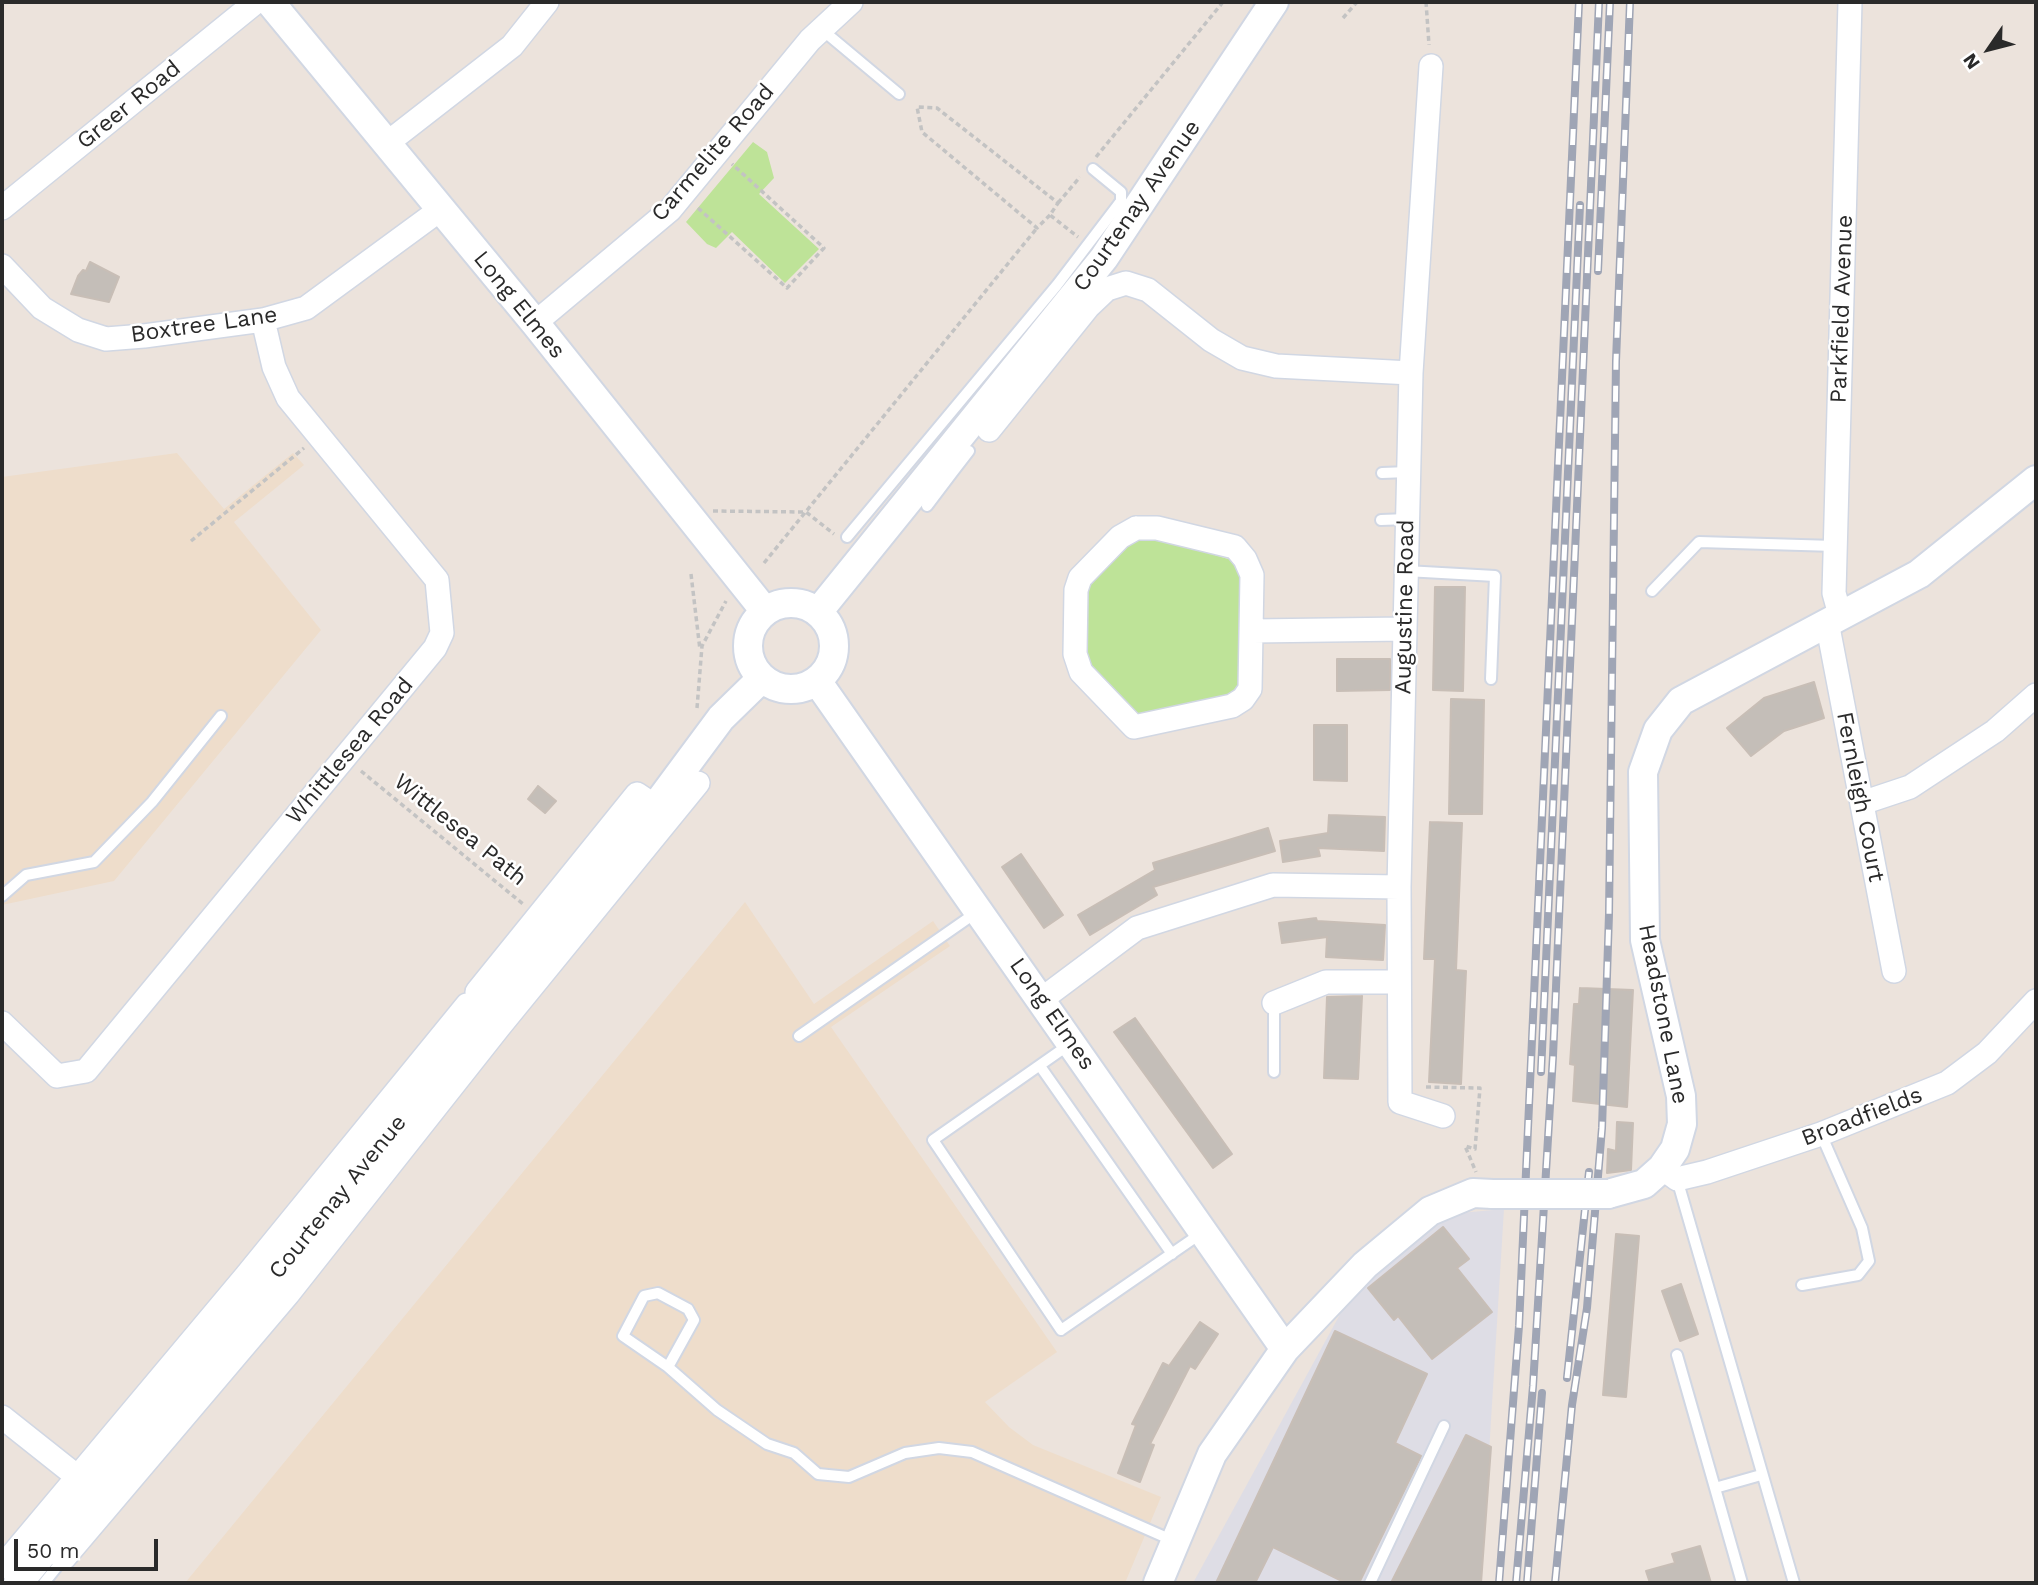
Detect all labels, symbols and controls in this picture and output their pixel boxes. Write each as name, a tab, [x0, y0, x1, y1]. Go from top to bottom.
north arrow	[1954, 14, 2024, 84]
text: N	[1958, 49, 1985, 74]
street label: Greer Road	[72, 55, 186, 155]
street label: Carmelite Road	[646, 79, 780, 227]
street label: Courtenay Avenue	[1067, 115, 1207, 297]
street label: Parkfield Avenue	[1825, 214, 1859, 404]
street label: Long Elmes	[467, 246, 571, 364]
street label: Boxtree Lane	[129, 301, 279, 349]
street label: Augustine Road	[1390, 519, 1420, 695]
street label: Whittlesea Road	[281, 672, 419, 830]
street label: Fernleigh Court	[1830, 710, 1890, 884]
street label: Wittlesea Path	[388, 768, 532, 892]
street label: Headstone Lane	[1632, 922, 1694, 1106]
street label: Long Elmes	[1003, 953, 1101, 1075]
street label: Broadfields	[1798, 1081, 1926, 1153]
street label: Courtenay Avenue	[263, 1109, 413, 1285]
scale bar	[18, 1526, 161, 1570]
text: 50 m	[27, 1538, 79, 1563]

